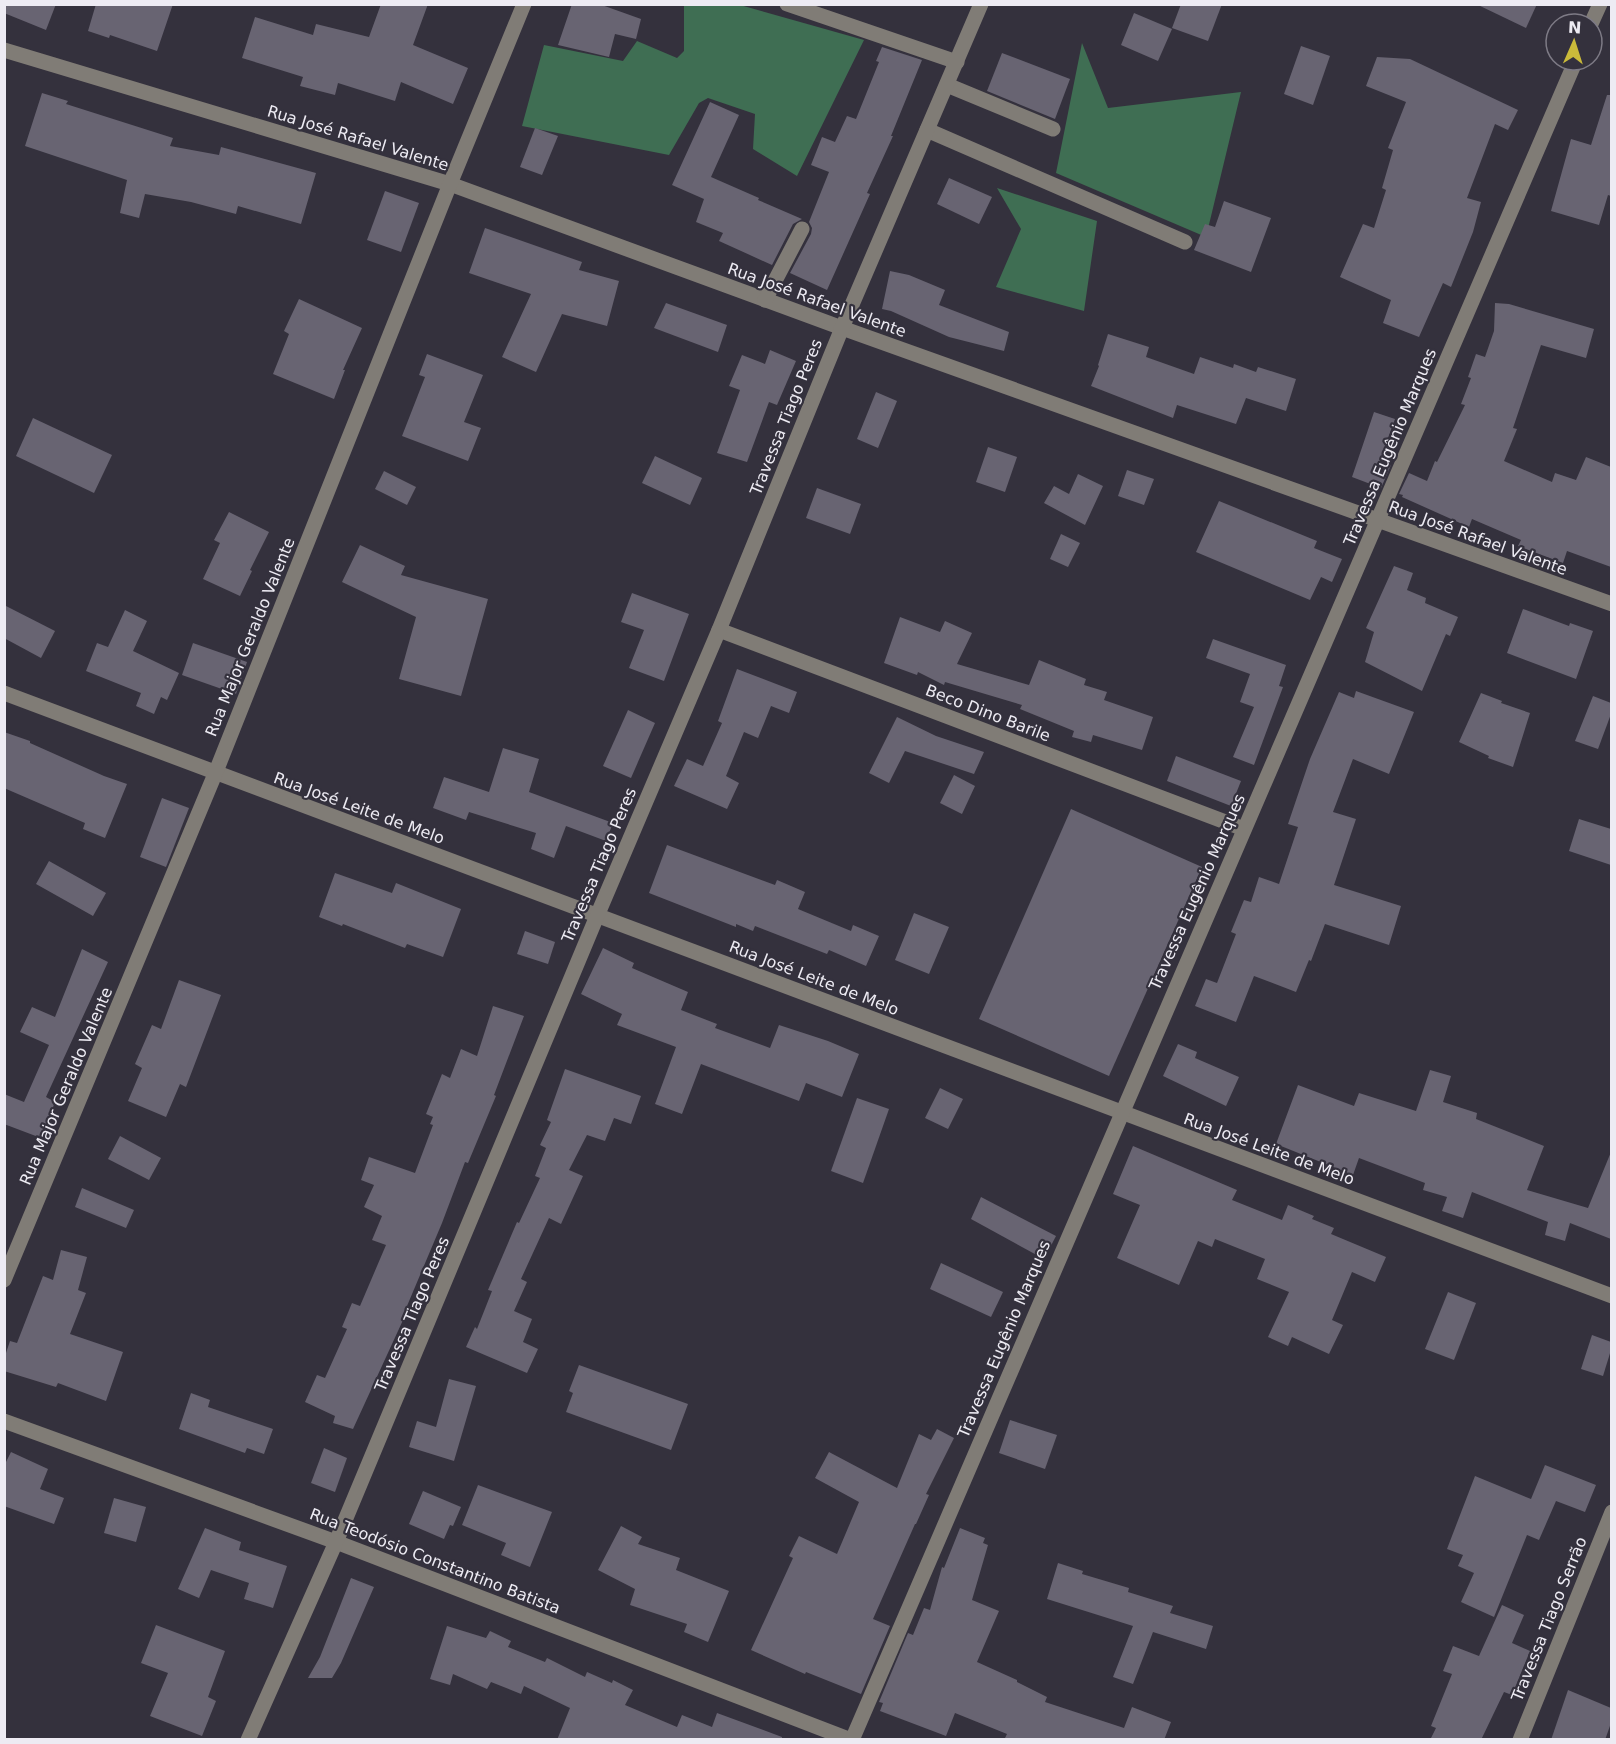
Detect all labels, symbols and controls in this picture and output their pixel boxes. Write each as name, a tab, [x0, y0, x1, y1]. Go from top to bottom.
north arrow	[1544, 12, 1604, 72]
text: N	[1568, 18, 1582, 37]
street label: Rua José Rafael Valente	[265, 101, 451, 175]
street label: Rua José Rafael Valente	[725, 259, 909, 341]
street label: Travessa Tiago Peres	[746, 336, 826, 499]
street label: Travessa Eugênio Marques	[1339, 345, 1440, 550]
street label: Rua José Rafael Valente	[1386, 497, 1570, 579]
street label: Rua Major Geraldo Valente	[201, 535, 299, 739]
street label: Beco Dino Barile	[923, 680, 1053, 746]
street label: Rua José Leite de Melo	[271, 768, 447, 848]
street label: Travessa Tiago Peres	[557, 785, 640, 946]
street label: Travessa Eugênio Marques	[1145, 791, 1249, 994]
street label: Rua José Leite de Melo	[726, 937, 902, 1019]
street label: Rua Major Geraldo Valente	[16, 984, 116, 1188]
street label: Rua José Leite de Melo	[1181, 1109, 1357, 1189]
street label: Travessa Tiago Peres	[370, 1234, 453, 1395]
street label: Travessa Eugênio Marques	[953, 1237, 1054, 1442]
street label: Rua Teodósio Constantino Batista	[307, 1504, 563, 1618]
street label: Travessa Tiago Serrão	[1507, 1534, 1591, 1705]

